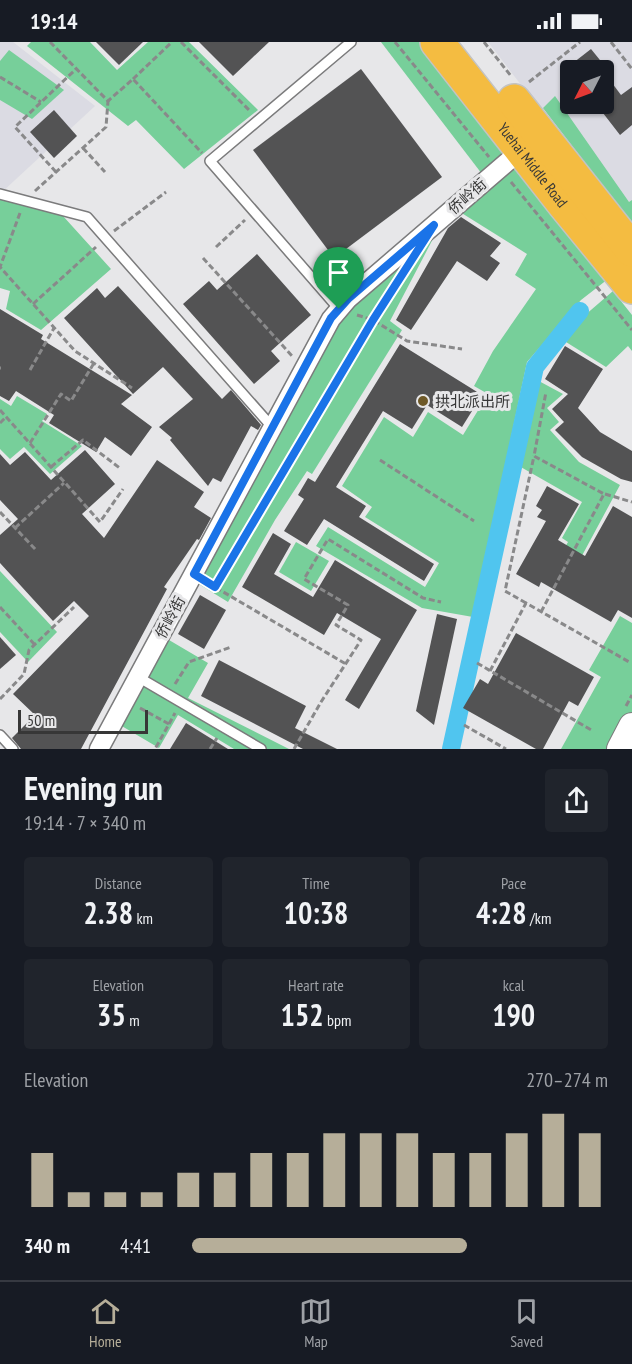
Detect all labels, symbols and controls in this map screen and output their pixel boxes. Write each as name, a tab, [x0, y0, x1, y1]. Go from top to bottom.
text: 19:14	[30, 7, 78, 35]
north arrow	[560, 60, 614, 114]
map controls	[560, 60, 614, 114]
street label: Yuehai Middle Road	[494, 119, 572, 211]
street label: 侨岭街	[444, 174, 490, 218]
pin	[313, 247, 364, 309]
icon: arrive	[322, 256, 355, 289]
place label: 拱北派出所	[435, 392, 510, 411]
marker: 拱北派出所	[416, 394, 430, 408]
street label: 侨岭街	[151, 593, 189, 641]
scale bar	[18, 707, 148, 734]
text: 50 m	[27, 710, 55, 730]
text: Evening run	[24, 766, 163, 809]
button: share	[545, 769, 608, 832]
text: 19:14 · 7 × 340 m	[24, 810, 146, 836]
text: Distance	[95, 873, 142, 893]
text: Time	[302, 873, 330, 893]
text: Pace	[501, 873, 526, 893]
text: 2.38	[84, 893, 133, 932]
text: 10:38	[284, 893, 348, 932]
text: 4:28	[476, 893, 527, 932]
text: km	[133, 908, 153, 928]
text: /km	[527, 908, 551, 928]
text: Elevation	[93, 975, 144, 995]
text: Heart rate	[288, 975, 344, 995]
text: kcal	[503, 975, 525, 995]
text: 35	[97, 995, 126, 1034]
text: 152	[281, 995, 324, 1034]
text: 190	[492, 995, 535, 1034]
text: m	[126, 1010, 140, 1030]
text: bpm	[324, 1010, 351, 1030]
text: Elevation	[24, 1067, 88, 1093]
text: 270–274 m	[526, 1067, 608, 1093]
text: 340 m	[24, 1233, 70, 1259]
text: 4:41	[120, 1233, 151, 1259]
tab: Home	[89, 1295, 122, 1351]
tab: Map	[299, 1295, 332, 1351]
tab: Saved	[510, 1295, 543, 1351]

